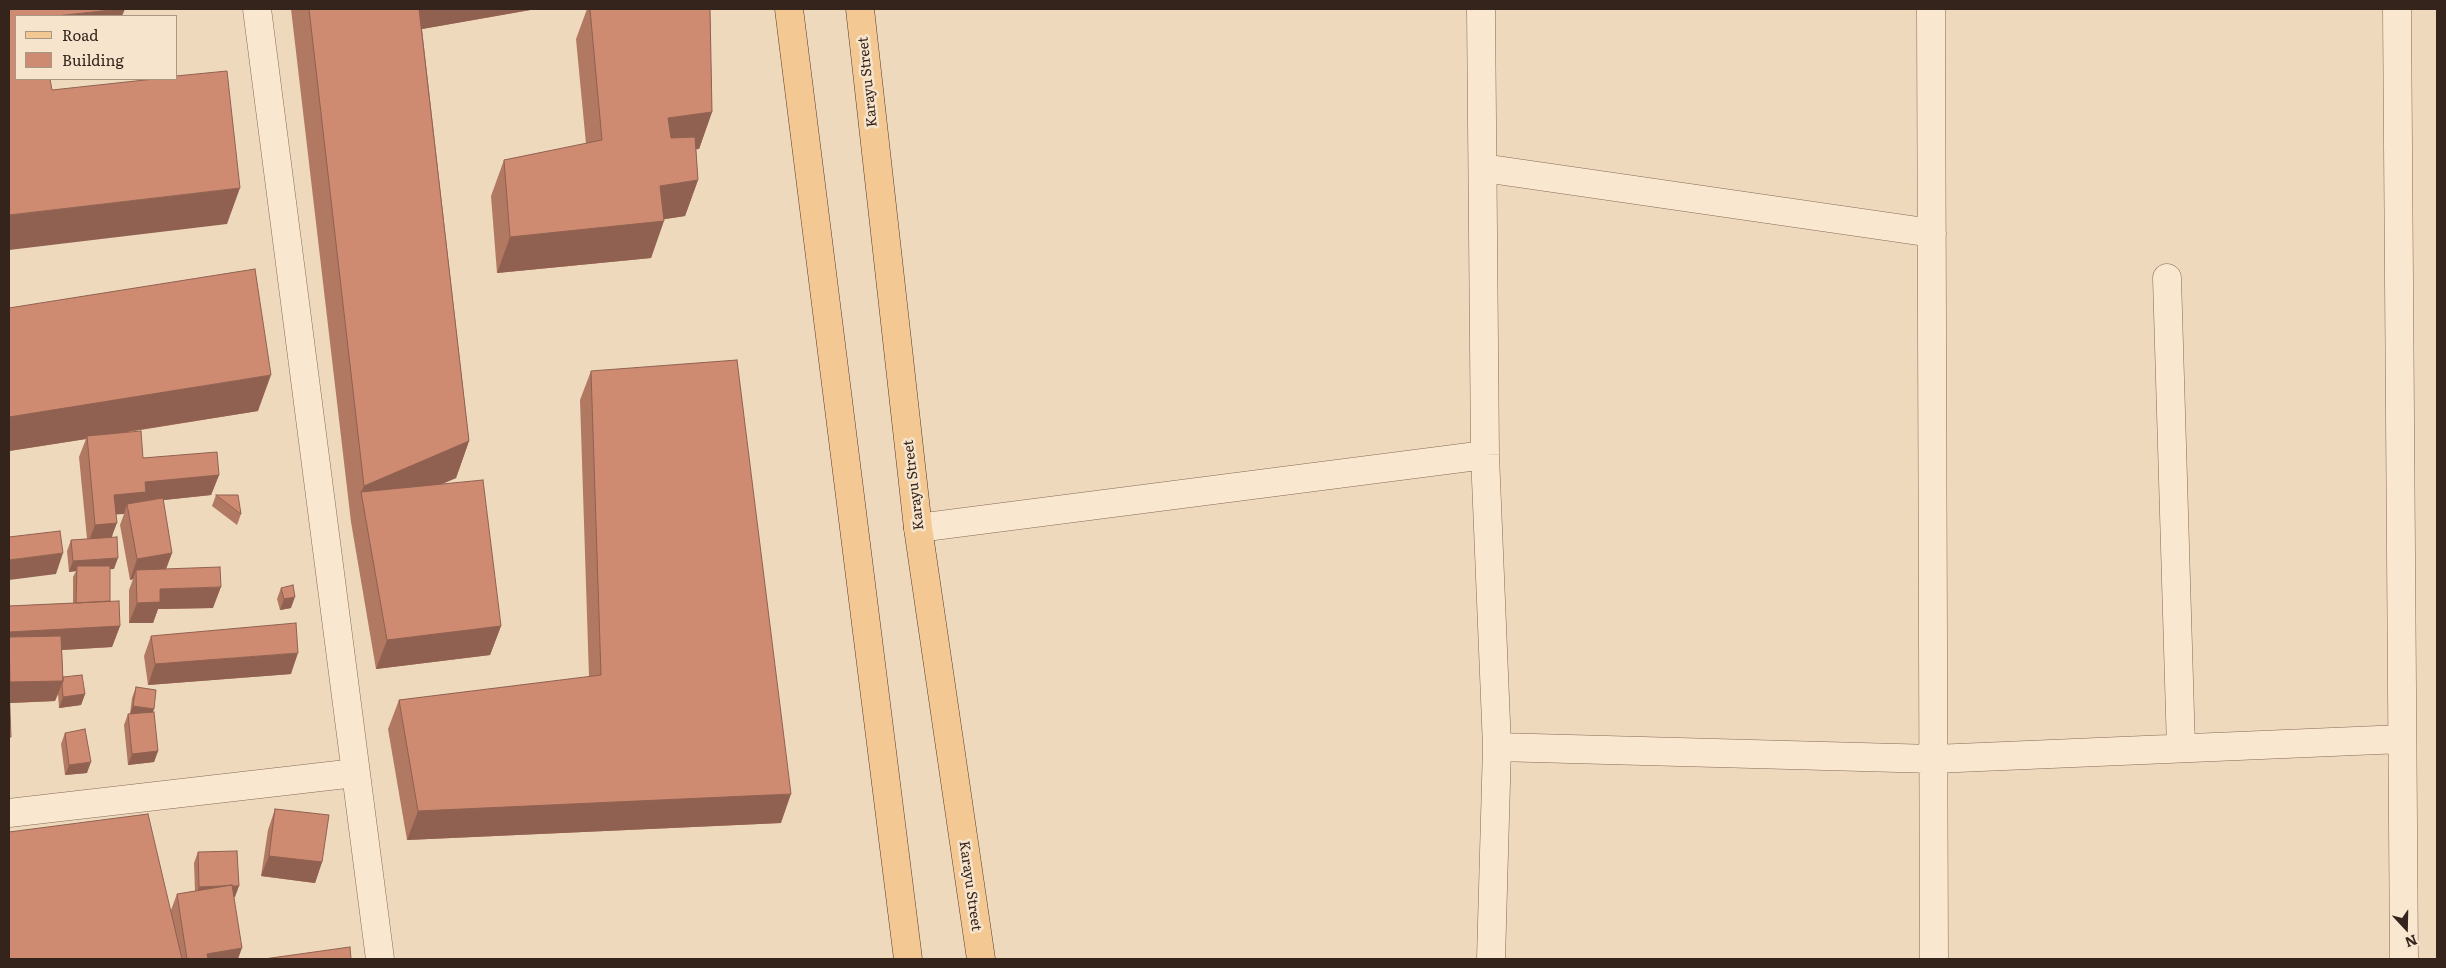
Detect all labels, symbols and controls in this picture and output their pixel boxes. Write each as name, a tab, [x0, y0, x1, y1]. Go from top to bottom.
legend	[15, 15, 178, 80]
text: Road	[62, 23, 98, 46]
street label: Karayu Street	[855, 36, 881, 128]
text: Building	[62, 48, 124, 71]
street label: Karayu Street	[900, 439, 928, 531]
street label: Karayu Street	[955, 840, 985, 932]
north arrow	[2381, 903, 2431, 953]
text: N	[2402, 931, 2420, 953]

